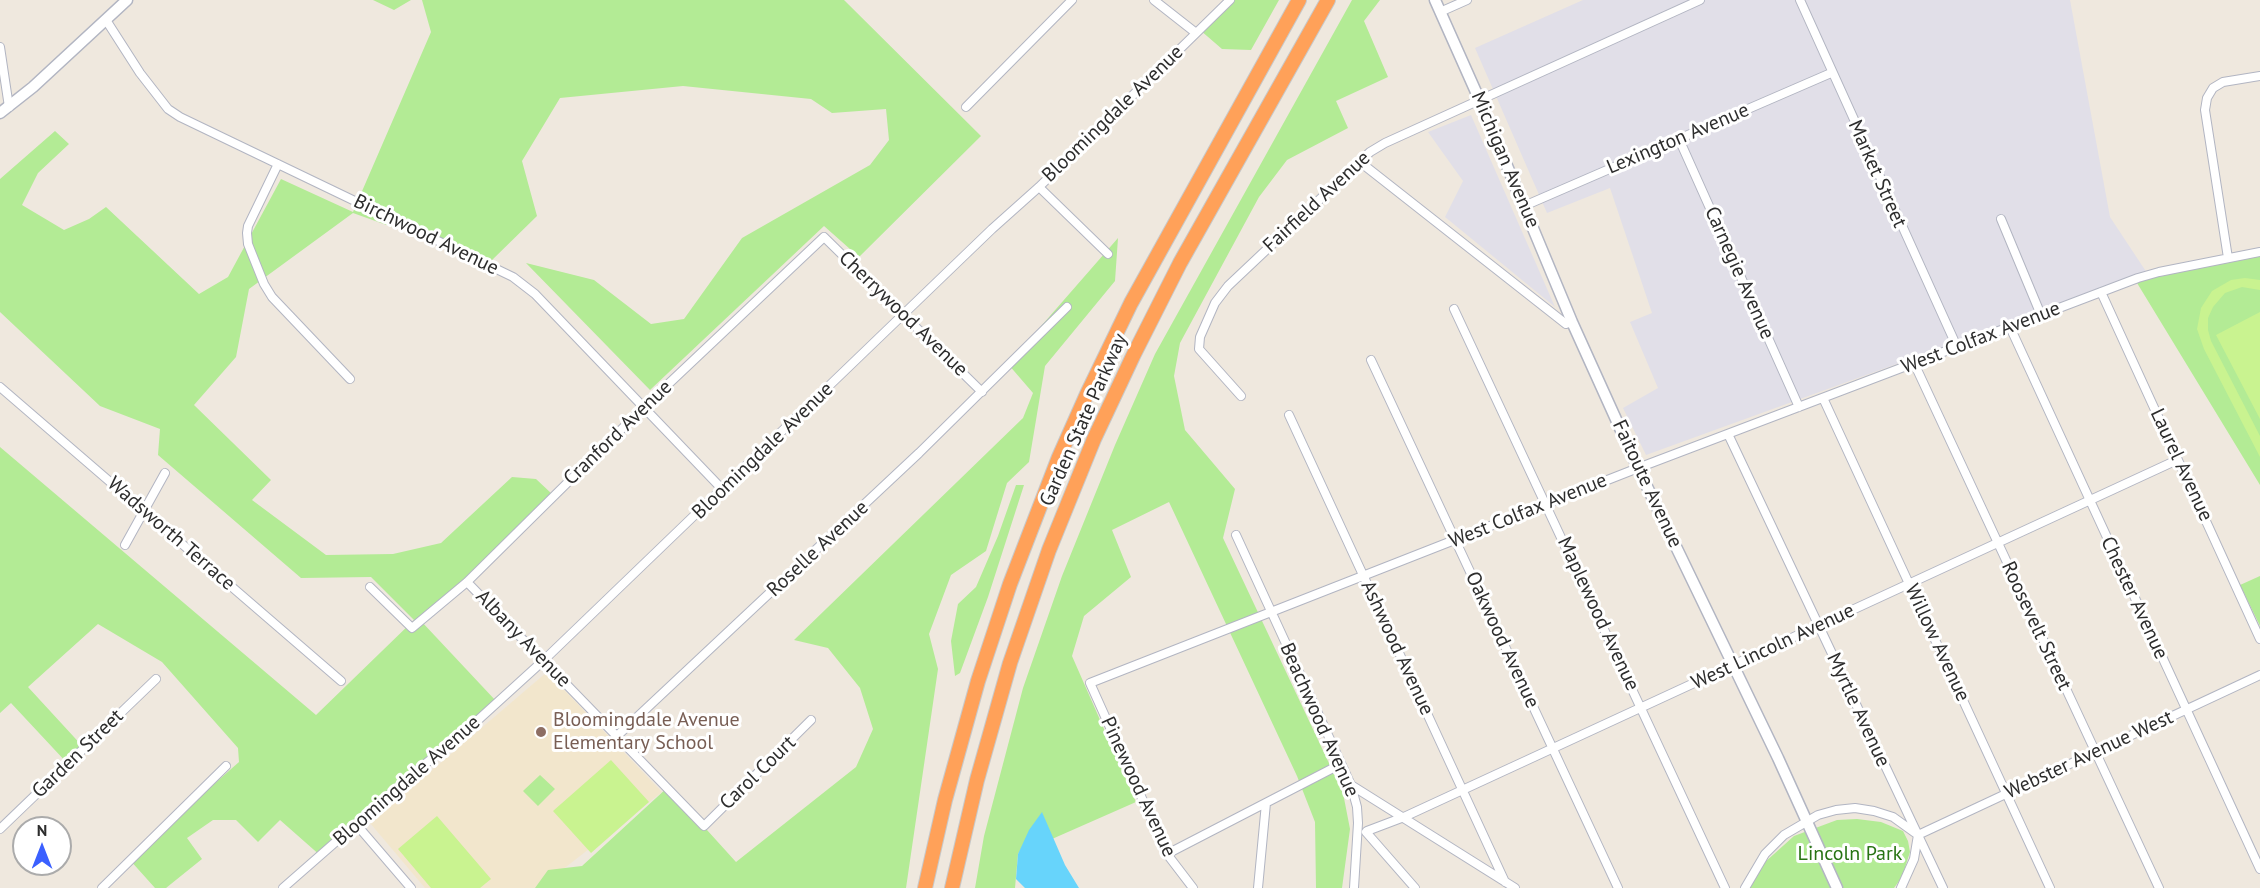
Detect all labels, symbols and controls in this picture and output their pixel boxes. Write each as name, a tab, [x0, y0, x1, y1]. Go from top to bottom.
street label: Bloomingdale Avenue	[1038, 41, 1188, 187]
street label: Michigan Avenue	[1465, 88, 1545, 232]
street label: Lexington Avenue	[1603, 98, 1753, 180]
street label: Market Street	[1843, 116, 1911, 232]
street label: Fairfield Avenue	[1258, 146, 1376, 258]
street label: Birchwood Avenue	[350, 190, 502, 280]
street label: Carnegie Avenue	[1699, 203, 1779, 343]
street label: Cherrywood Avenue	[834, 246, 972, 382]
street label: West Colfax Avenue	[1898, 297, 2064, 379]
street label: Garden State Parkway	[1035, 330, 1133, 510]
street label: Cranford Avenue	[559, 375, 677, 491]
street label: Bloomingdale Avenue	[688, 378, 838, 524]
street label: Laurel Avenue	[2145, 405, 2217, 525]
street label: Faitoute Avenue	[1607, 416, 1687, 552]
street label: West Colfax Avenue	[1446, 468, 1610, 554]
street label: Wadsworth Terrace	[102, 472, 240, 596]
street label: Roselle Avenue	[762, 496, 874, 602]
street label: Maplewood Avenue	[1552, 533, 1644, 695]
street label: Chester Avenue	[2095, 533, 2173, 663]
street label: Roosevelt Street	[1996, 558, 2076, 694]
street label: Oakwood Avenue	[1460, 568, 1544, 712]
street label: Ashwood Avenue	[1355, 577, 1439, 719]
street label: Willow Avenue	[1899, 581, 1975, 705]
street label: Albany Avenue	[470, 585, 576, 693]
street label: West Lincoln Avenue	[1688, 599, 1858, 695]
street label: Beachwood Avenue	[1274, 639, 1364, 801]
street label: Myrtle Avenue	[1821, 649, 1895, 771]
street label: Garden Street	[27, 705, 129, 803]
street label: Webster Avenue West	[2001, 705, 2177, 805]
place label: Bloomingdale Avenue Elementary School	[553, 708, 740, 755]
street label: Bloomingdale Avenue	[329, 711, 485, 851]
street label: Pinewood Avenue	[1095, 713, 1181, 861]
marker: Bloomingdale Avenue Elementary School	[534, 725, 548, 739]
street label: Carol Court	[715, 731, 801, 815]
north arrow	[12, 816, 72, 876]
text: N	[37, 820, 47, 840]
park label: Lincoln Park	[1798, 842, 1902, 866]

